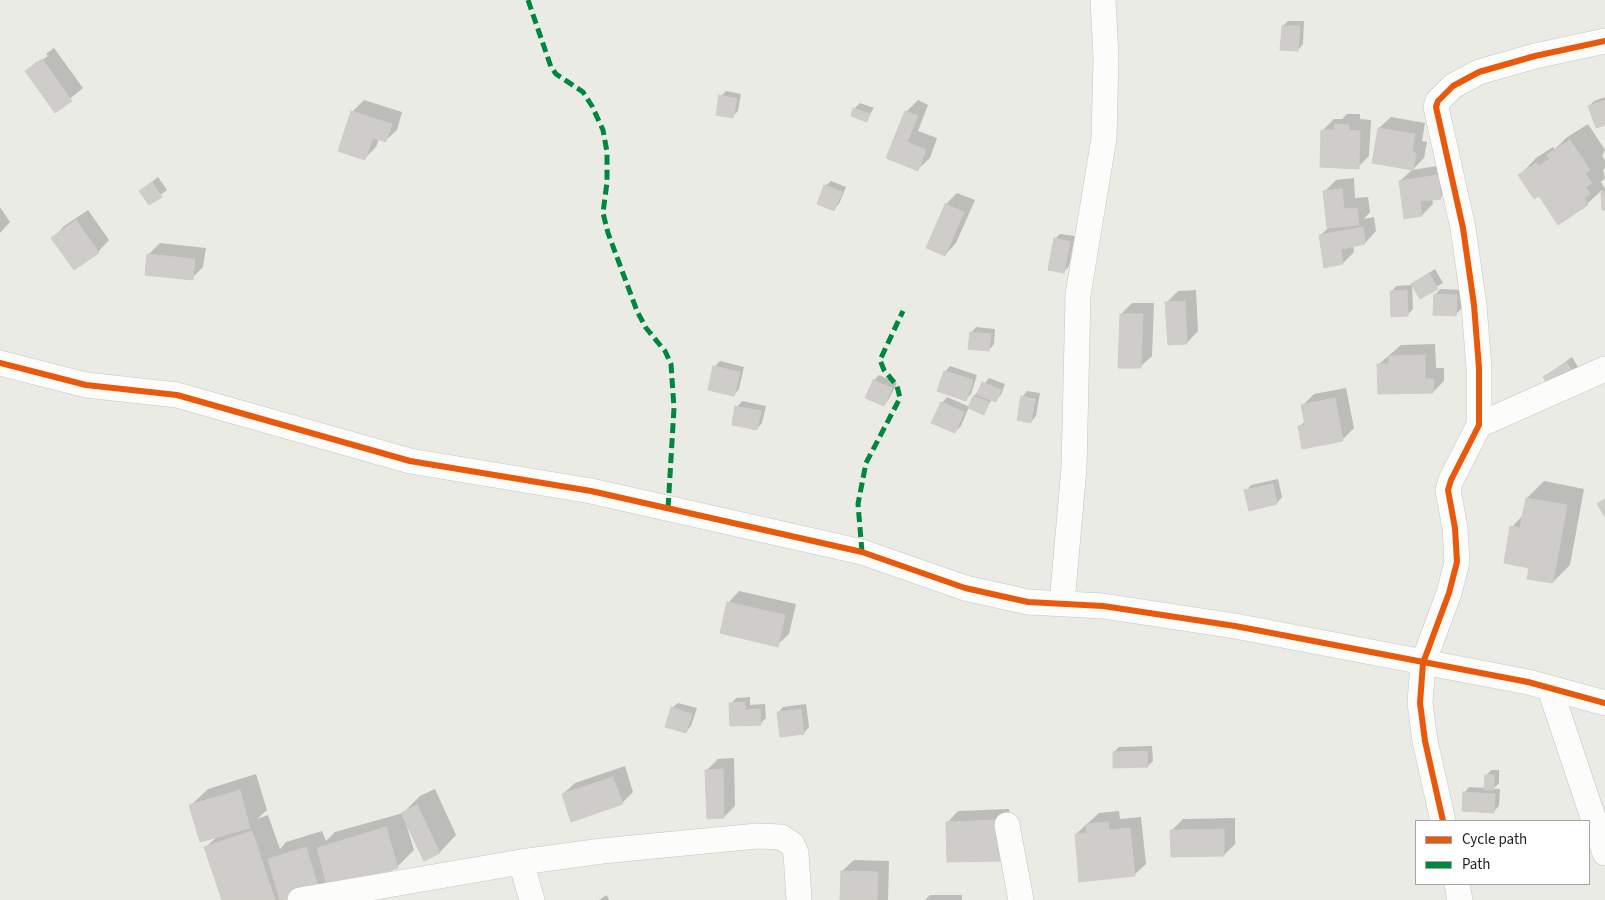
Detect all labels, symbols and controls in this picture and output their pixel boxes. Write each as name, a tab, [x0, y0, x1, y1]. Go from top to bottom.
legend	[1415, 820, 1590, 885]
text: Cycle path	[1462, 829, 1527, 850]
text: Path	[1462, 854, 1490, 875]

